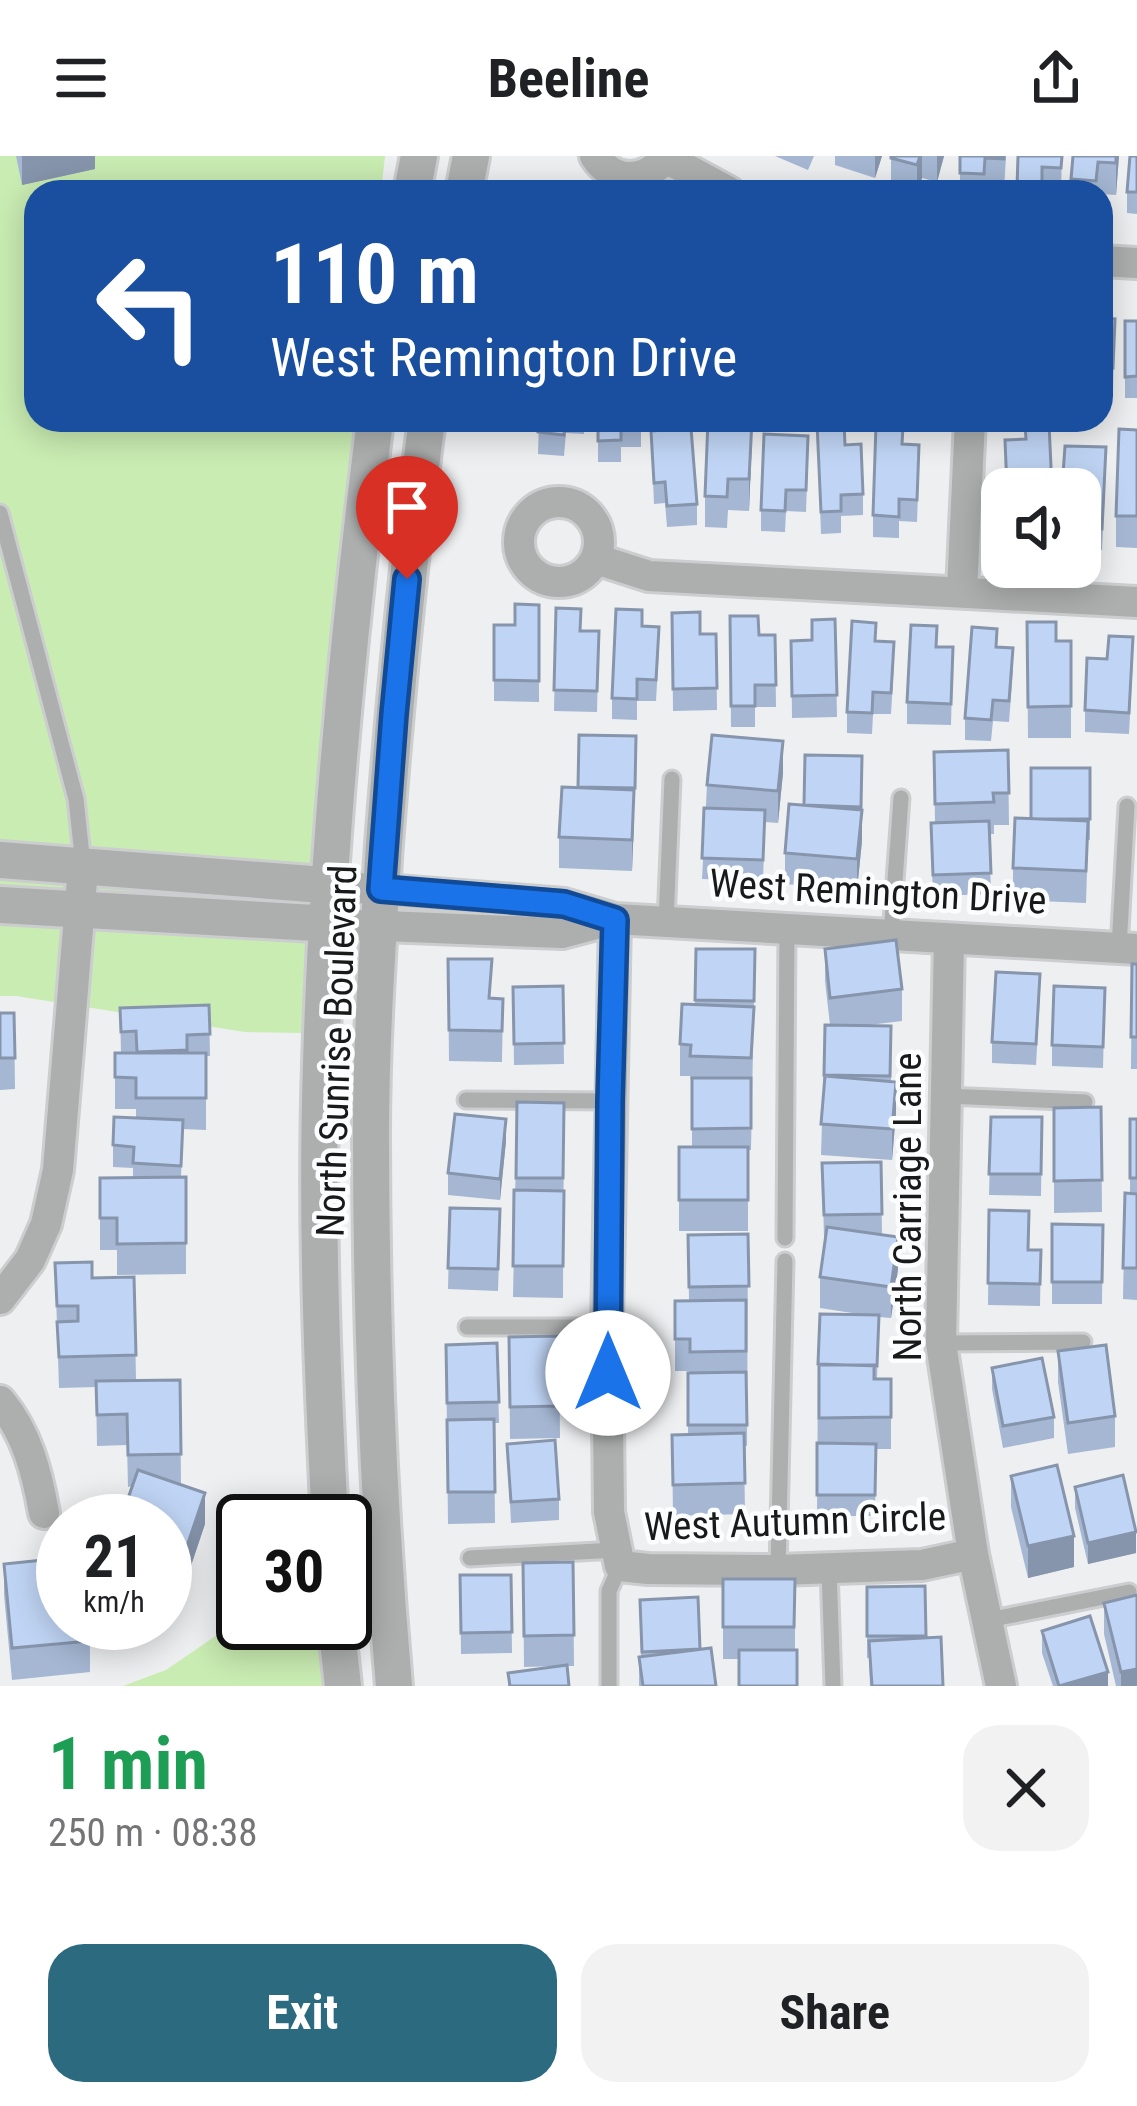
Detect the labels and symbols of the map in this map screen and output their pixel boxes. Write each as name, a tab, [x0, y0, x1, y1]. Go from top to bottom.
pin	[356, 456, 458, 579]
street label: West Remington Drive	[708, 860, 1048, 924]
street label: North Sunrise Boulevard	[308, 864, 366, 1238]
street label: North Carriage Lane	[885, 1053, 931, 1361]
position arrow	[545, 1310, 671, 1436]
speed limit sign: 30	[216, 1494, 372, 1650]
street label: West Autumn Circle	[643, 1494, 947, 1550]

